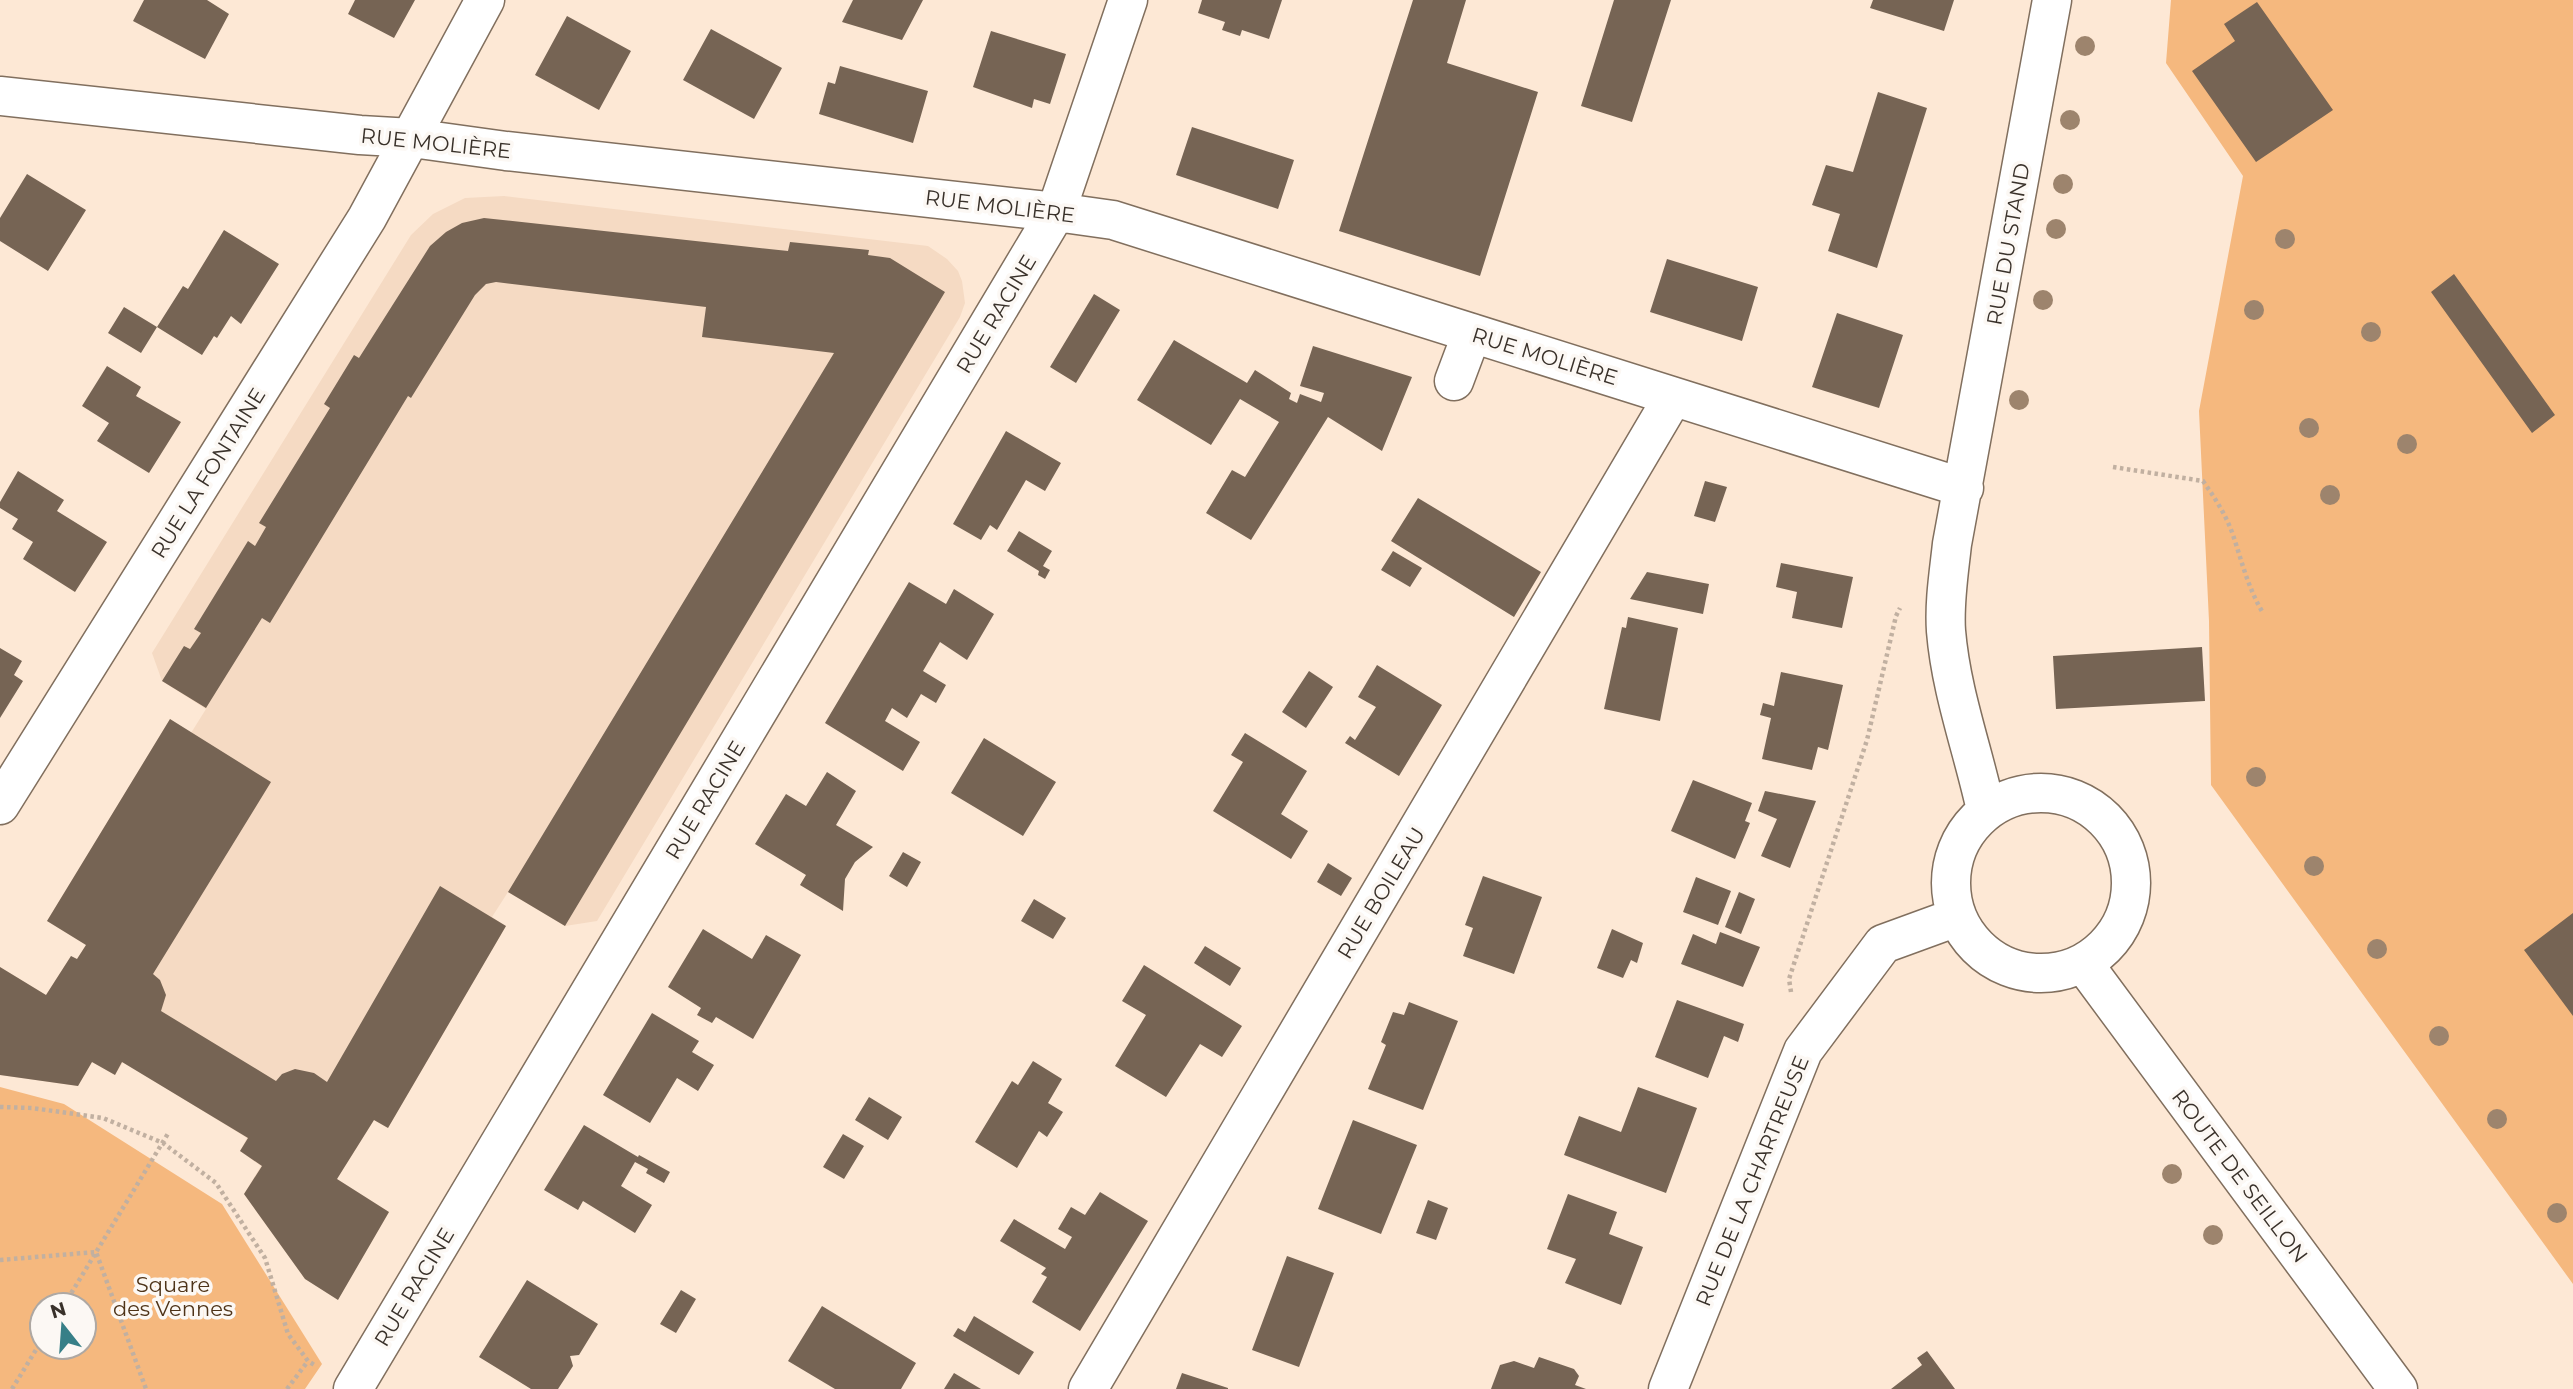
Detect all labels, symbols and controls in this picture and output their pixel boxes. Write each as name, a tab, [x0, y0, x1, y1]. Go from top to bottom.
street label: RUE MOLIÈRE	[360, 123, 512, 163]
street label: RUE DU STAND	[1981, 161, 2035, 327]
street label: RUE MOLIÈRE	[924, 184, 1076, 228]
street label: RUE RACINE	[951, 250, 1041, 378]
street label: RUE MOLIÈRE	[1469, 322, 1621, 390]
street label: RUE LA FONTAINE	[145, 383, 271, 563]
street label: RUE RACINE	[660, 736, 750, 864]
street label: RUE BOILEAU	[1332, 823, 1430, 963]
street label: RUE DE LA CHARTREUSE	[1690, 1052, 1814, 1310]
street label: ROUTE DE SEILLON	[2167, 1085, 2313, 1267]
street label: RUE RACINE	[369, 1223, 459, 1351]
park label: Square des Vennes	[113, 1272, 233, 1321]
north arrow	[28, 1291, 98, 1361]
text: N	[47, 1297, 69, 1323]

